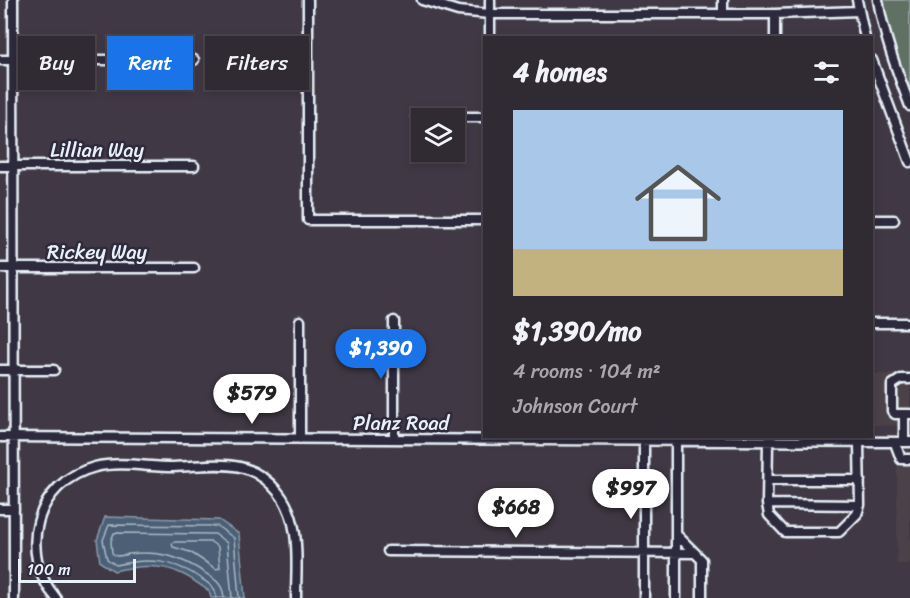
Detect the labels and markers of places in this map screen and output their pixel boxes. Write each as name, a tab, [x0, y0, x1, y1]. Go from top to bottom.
pin: $1,390	[332, 329, 430, 380]
pin: $579	[216, 374, 288, 425]
pin: $997	[595, 469, 667, 520]
pin: $668	[480, 488, 552, 539]

